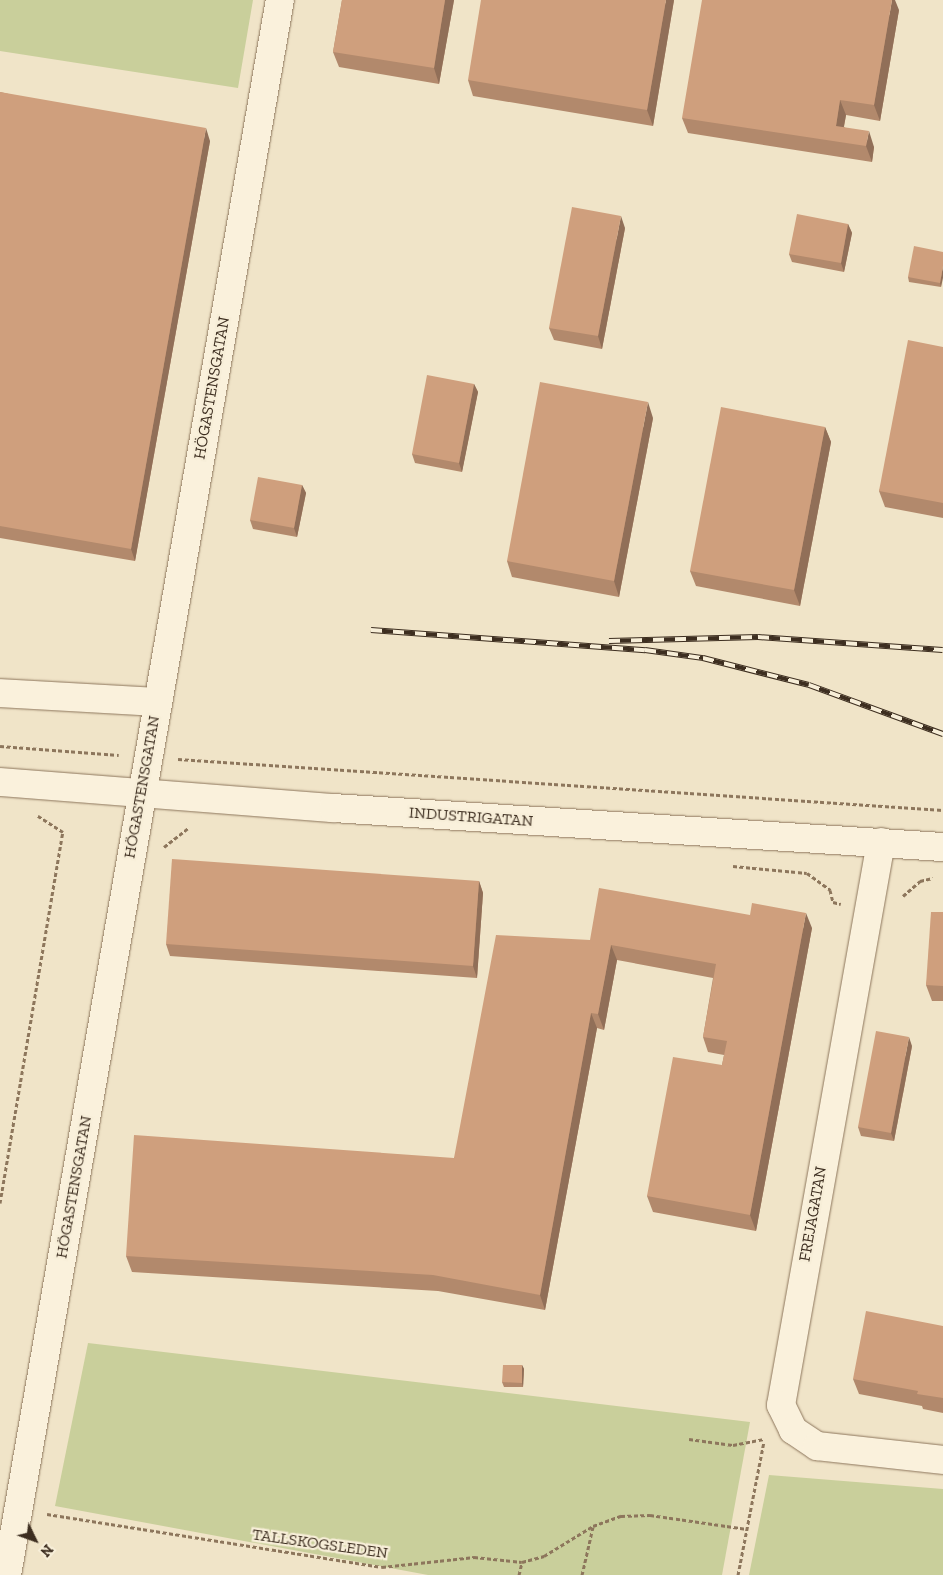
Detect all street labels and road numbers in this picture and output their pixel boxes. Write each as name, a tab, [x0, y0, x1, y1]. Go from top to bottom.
street label: HÖGASTENSGATAN	[190, 315, 234, 461]
street label: HÖGASTENSGATAN	[120, 714, 164, 860]
street label: INDUSTRIGATAN	[408, 803, 534, 831]
street label: HÖGASTENSGATAN	[52, 1114, 96, 1260]
street label: FREJAGATAN	[795, 1165, 831, 1263]
street label: TALLSKOGSLEDEN	[251, 1525, 389, 1563]

